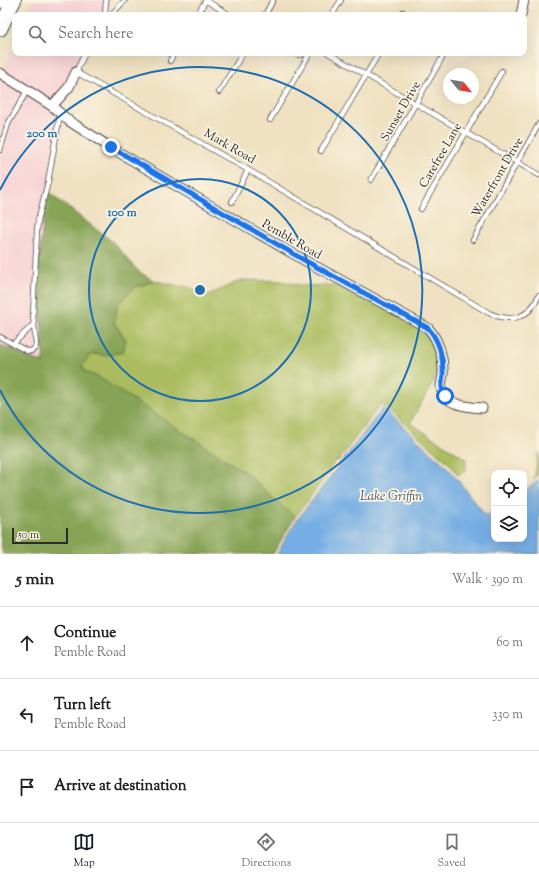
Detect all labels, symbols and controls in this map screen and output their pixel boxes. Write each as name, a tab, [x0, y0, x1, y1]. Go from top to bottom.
search box	[12, 12, 527, 56]
icon: search	[26, 23, 48, 45]
text: Search here	[58, 24, 133, 45]
north arrow	[443, 68, 479, 104]
street label: Sunset Drive	[376, 78, 426, 145]
street label: Carefree Lane	[415, 119, 467, 191]
text: 200 m	[27, 125, 57, 143]
street label: Mark Road	[200, 125, 259, 169]
street label: Waterfront Drive	[468, 134, 528, 221]
route end	[102, 138, 120, 156]
text: 100 m	[106, 204, 137, 222]
street label: Pemble Road	[258, 215, 325, 264]
centre of rings	[193, 283, 207, 297]
route start	[436, 387, 454, 405]
map controls	[491, 470, 527, 542]
button: locate	[491, 470, 527, 506]
water label: Lake Griffin	[360, 488, 422, 506]
button: layers	[491, 506, 527, 542]
scale bar	[12, 526, 68, 545]
text: 50 m	[18, 527, 39, 543]
text: 5 min	[16, 568, 54, 592]
text: Walk · 390 m	[452, 571, 523, 589]
text: Continue	[54, 623, 116, 644]
icon: ahead	[16, 632, 38, 654]
text: 60 m	[496, 634, 523, 652]
text: Pemble Road	[54, 644, 126, 662]
text: Turn left	[54, 695, 111, 716]
icon: left	[16, 704, 38, 726]
text: 330 m	[492, 706, 523, 724]
text: Pemble Road	[54, 716, 126, 734]
icon: arrive	[16, 776, 38, 798]
text: Arrive at destination	[54, 776, 187, 797]
tab: Map	[73, 831, 95, 871]
tab: Directions	[242, 831, 291, 871]
tab: Saved	[438, 831, 466, 871]

